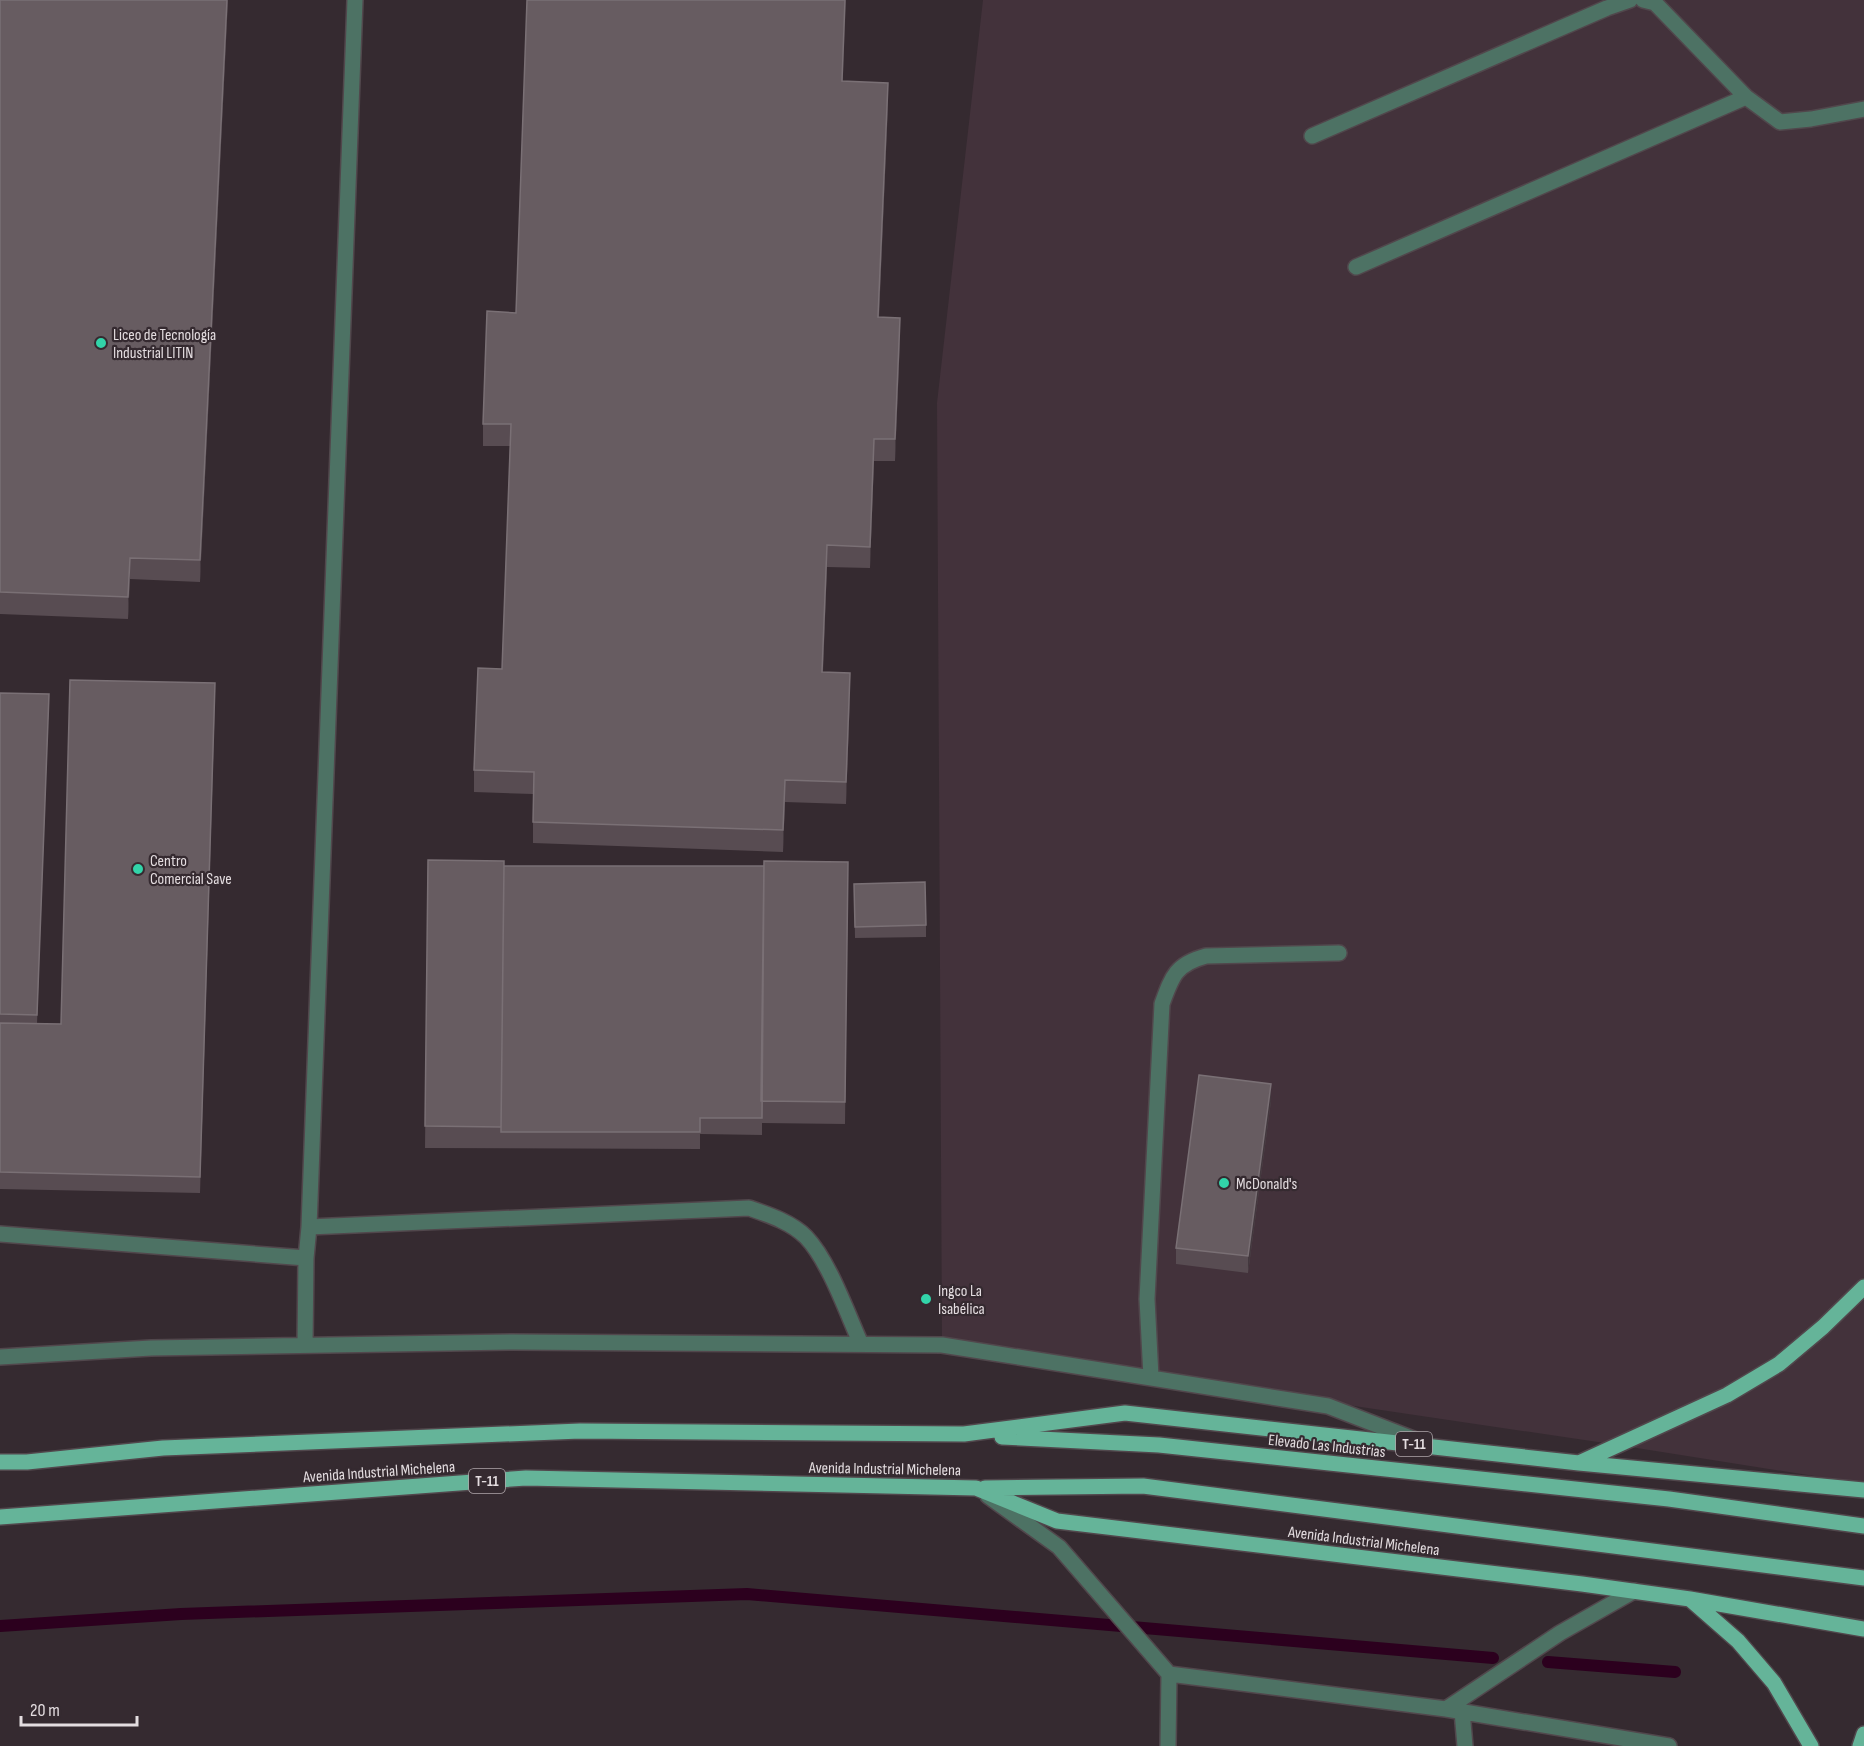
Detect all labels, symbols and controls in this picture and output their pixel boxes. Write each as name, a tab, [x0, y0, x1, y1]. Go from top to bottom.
place label: Liceo de Tecnología Industrial LITIN	[113, 326, 216, 363]
marker: Liceo de Tecnología Industrial LITIN	[94, 336, 108, 350]
place label: Centro Comercial Save	[150, 852, 232, 889]
marker: Centro Comercial Save	[131, 862, 145, 876]
place label: McDonald's	[1236, 1175, 1298, 1194]
marker: McDonald's	[1217, 1176, 1231, 1190]
place label: Ingco La Isabélica	[938, 1282, 985, 1319]
marker: Ingco La Isabélica	[919, 1292, 933, 1306]
street label: Elevado Las Industrias	[1267, 1431, 1387, 1462]
road number: T-11	[1396, 1432, 1432, 1456]
street label: Avenida Industrial Michelena	[302, 1458, 456, 1487]
street label: Avenida Industrial Michelena	[808, 1459, 961, 1480]
road number: T-11	[469, 1469, 505, 1493]
street label: Avenida Industrial Michelena	[1286, 1523, 1441, 1560]
scale bar	[21, 1689, 136, 1727]
text: 20 m	[30, 1700, 60, 1721]

